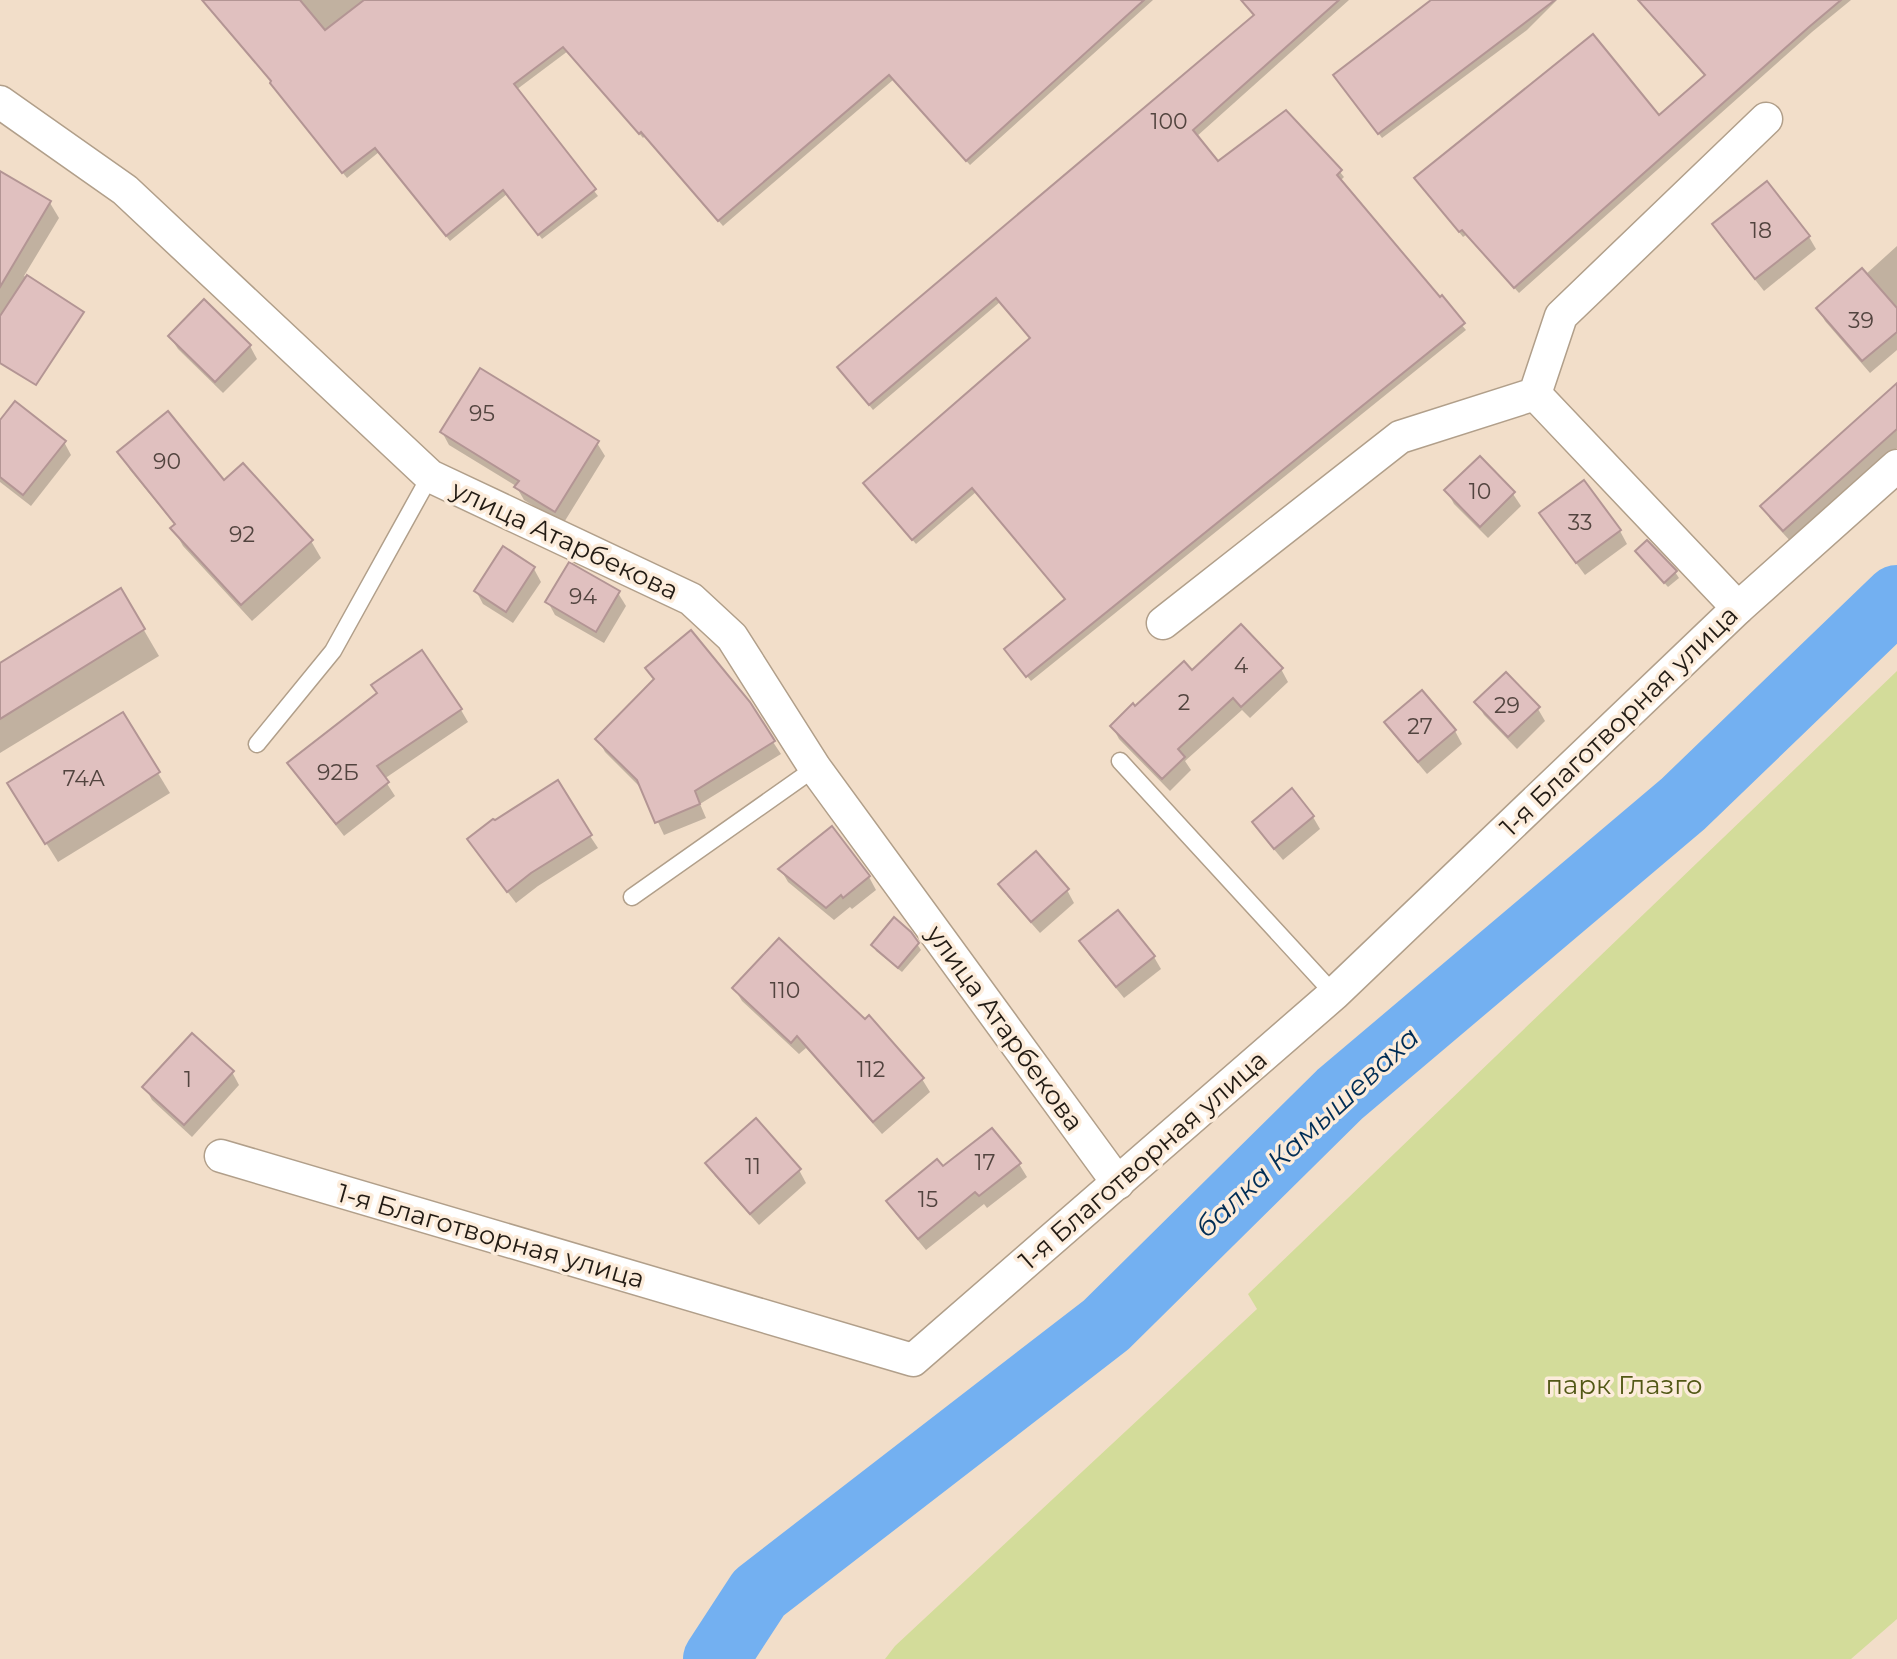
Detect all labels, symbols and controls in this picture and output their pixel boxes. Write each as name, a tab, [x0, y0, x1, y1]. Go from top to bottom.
house number: 100	[1150, 108, 1188, 135]
house number: 18	[1750, 217, 1772, 244]
house number: 39	[1848, 307, 1874, 334]
house number: 95	[469, 400, 495, 427]
house number: 90	[153, 448, 181, 475]
street label: улица Атарбекова	[445, 473, 684, 607]
house number: 10	[1469, 478, 1491, 505]
house number: 33	[1568, 509, 1592, 536]
house number: 92	[229, 521, 255, 548]
house number: 94	[569, 583, 597, 610]
street label: 1-я Благотворная улица	[1493, 599, 1745, 843]
house number: 4	[1234, 652, 1249, 679]
house number: 2	[1178, 689, 1190, 716]
house number: 29	[1494, 692, 1520, 719]
house number: 27	[1407, 713, 1433, 740]
house number: 92Б	[317, 759, 359, 786]
house number: 74А	[63, 765, 106, 792]
street label: улица Атарбекова	[919, 918, 1090, 1137]
house number: 110	[770, 977, 800, 1004]
water label: балка Камышеваха	[1188, 1020, 1426, 1244]
street label: 1-я Благотворная улица	[1012, 1044, 1274, 1276]
house number: 112	[857, 1056, 885, 1083]
house number: 1	[184, 1066, 192, 1093]
house number: 17	[975, 1149, 995, 1176]
house number: 11	[745, 1153, 761, 1180]
street label: 1-я Благотворная улица	[334, 1177, 648, 1295]
house number: 15	[918, 1186, 938, 1213]
park label: парк Глазго	[1546, 1369, 1702, 1401]

